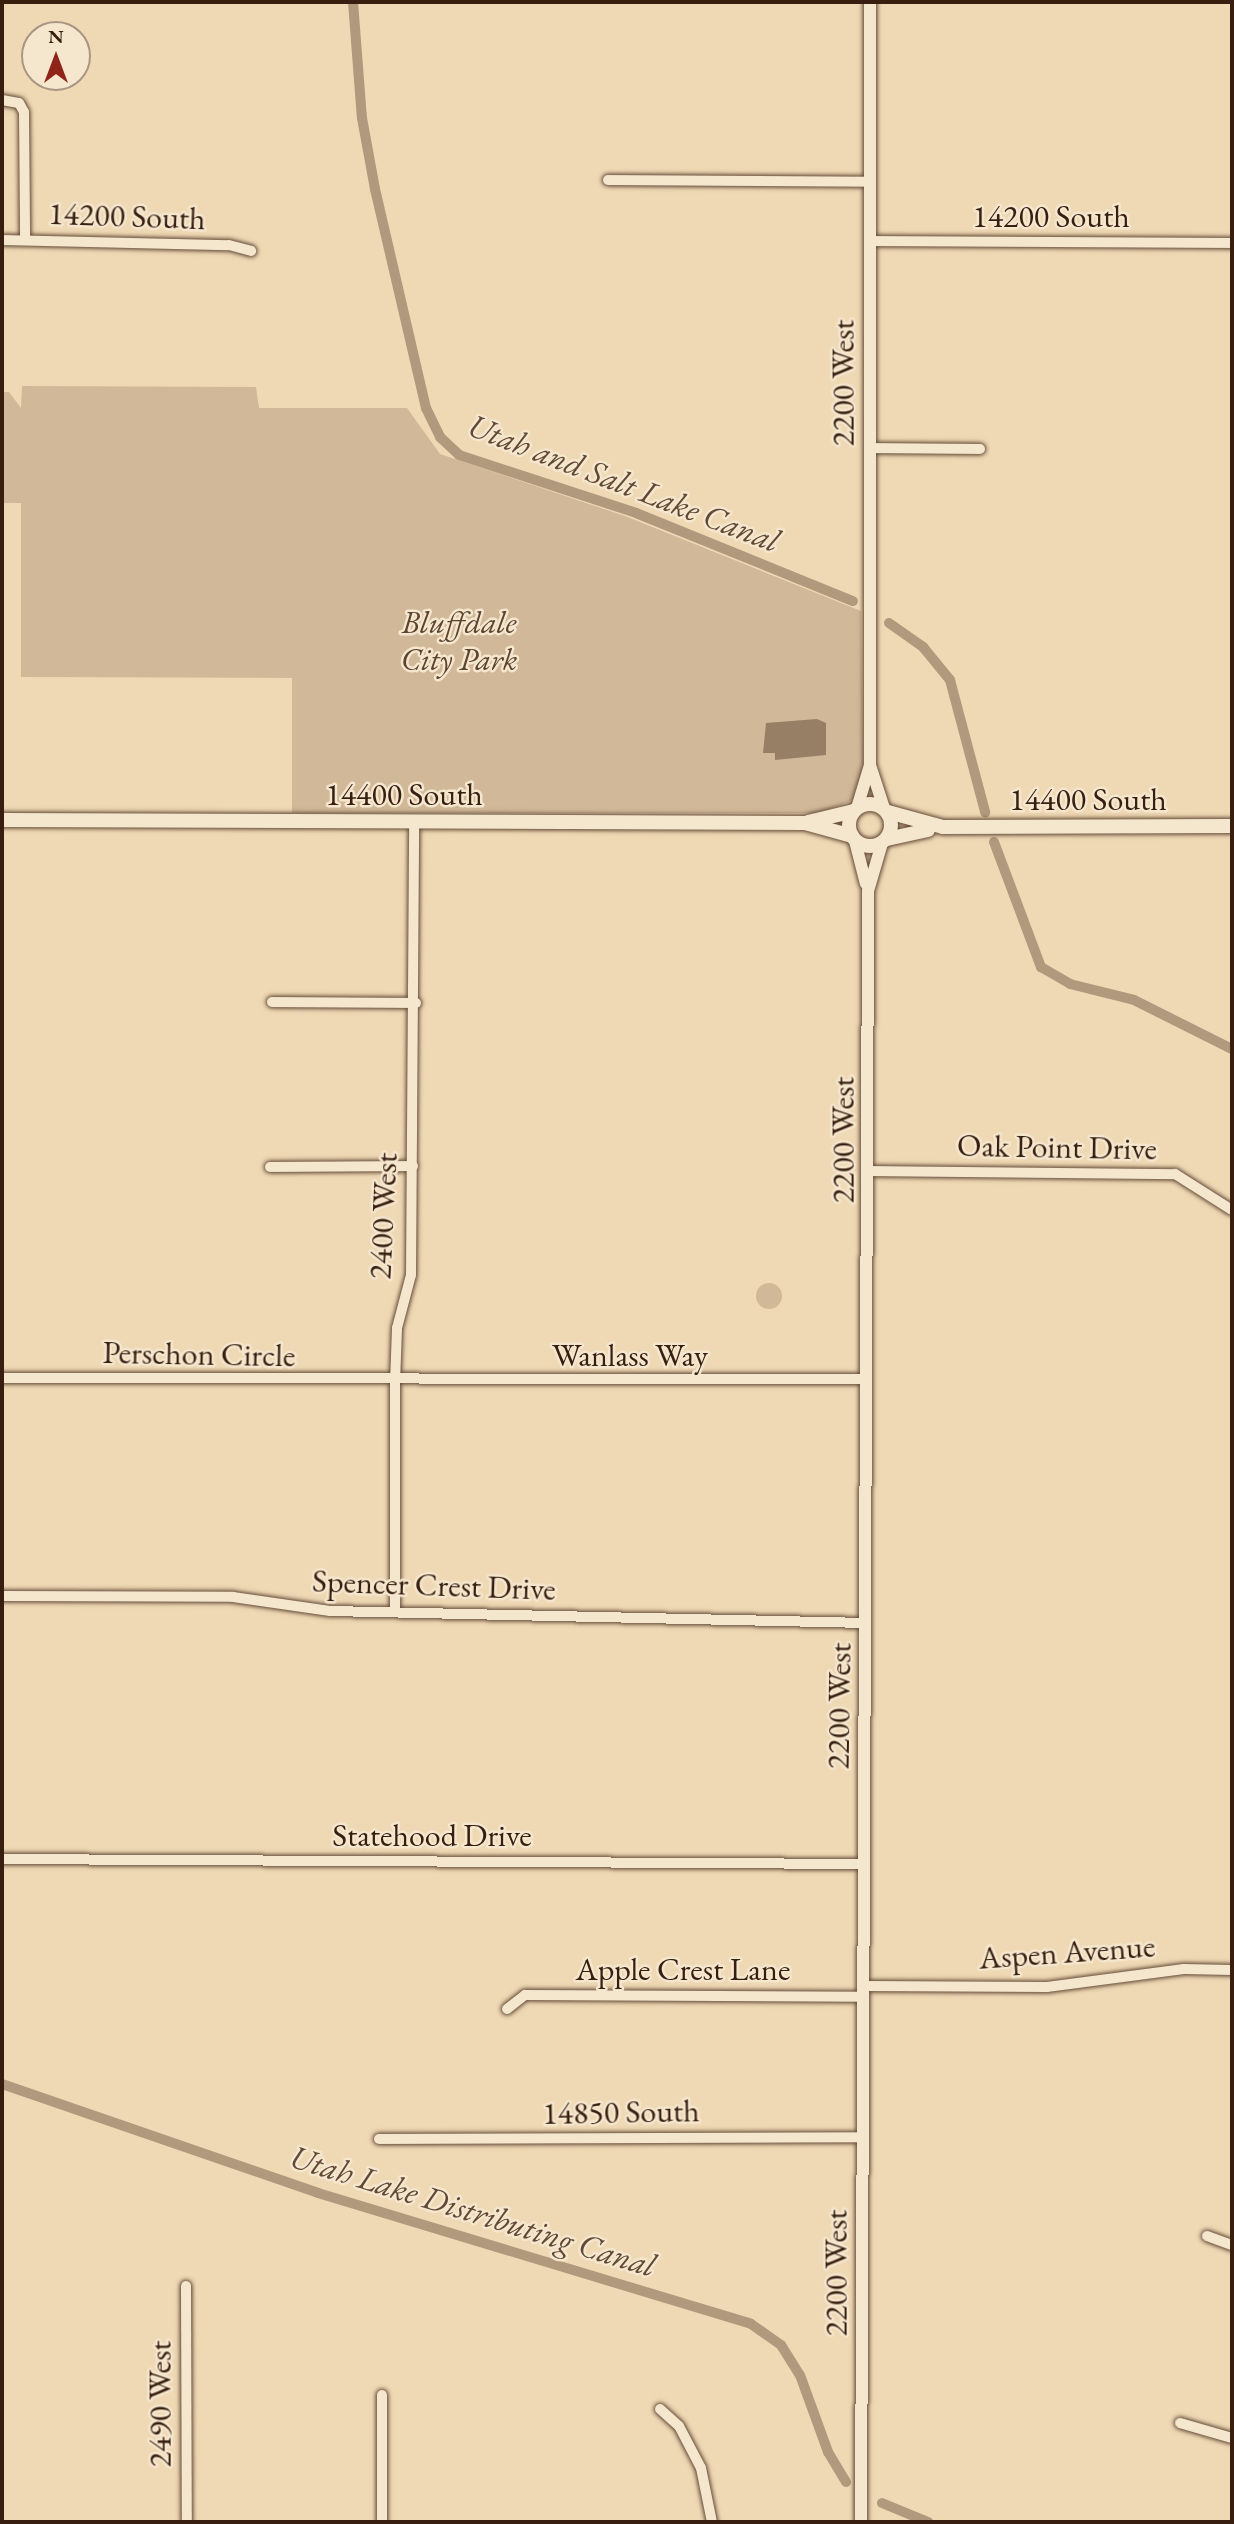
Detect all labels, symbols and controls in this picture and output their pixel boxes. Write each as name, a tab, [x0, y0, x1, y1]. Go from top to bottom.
north arrow	[21, 21, 91, 91]
text: N	[48, 24, 64, 49]
street label: 14200 South	[48, 194, 206, 238]
street label: 14200 South	[972, 197, 1130, 235]
street label: 2200 West	[824, 320, 862, 446]
water label: Utah and Salt Lake Canal	[463, 405, 785, 561]
park label: Bluffdale City Park	[401, 604, 517, 679]
street label: 14400 South	[325, 775, 483, 813]
street label: 14400 South	[1009, 780, 1167, 818]
street label: 2200 West	[824, 1077, 862, 1203]
street label: Oak Point Drive	[957, 1126, 1157, 1168]
street label: 2400 West	[361, 1152, 405, 1280]
street label: Perschon Circle	[102, 1333, 296, 1375]
street label: Wanlass Way	[552, 1336, 708, 1374]
street label: Spencer Crest Drive	[311, 1562, 557, 1608]
street label: 2200 West	[819, 1642, 859, 1770]
street label: Statehood Drive	[332, 1816, 532, 1854]
street label: Aspen Avenue	[978, 1927, 1156, 1977]
street label: Apple Crest Lane	[576, 1950, 790, 1988]
street label: 14850 South	[542, 2091, 700, 2133]
water label: Utah Lake Distributing Canal	[285, 2136, 661, 2286]
street label: 2200 West	[817, 2210, 855, 2336]
street label: 2490 West	[141, 2341, 179, 2467]

